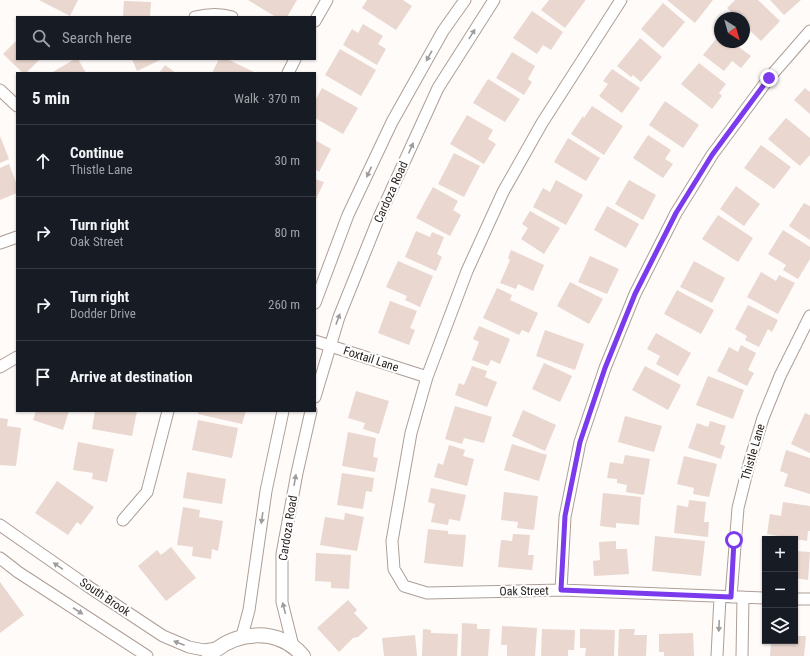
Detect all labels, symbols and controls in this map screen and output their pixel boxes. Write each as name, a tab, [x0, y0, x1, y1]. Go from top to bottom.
north arrow	[714, 12, 750, 48]
search box	[16, 16, 316, 60]
icon: search	[30, 27, 52, 49]
one-way arrow	[469, 28, 476, 40]
text: Search here	[62, 29, 132, 47]
one-way arrow	[425, 51, 432, 62]
route end	[760, 69, 778, 87]
text: 5 min	[32, 88, 70, 108]
text: Walk · 370 m	[234, 91, 300, 106]
one-way arrow	[408, 142, 414, 153]
text: Continue	[70, 144, 124, 162]
icon: ahead	[32, 150, 54, 172]
text: 30 m	[274, 153, 300, 168]
street label: Cardoza Road	[371, 159, 411, 225]
text: Thistle Lane	[70, 162, 133, 177]
one-way arrow	[366, 166, 372, 177]
text: Turn right	[70, 216, 129, 234]
icon: right	[32, 222, 54, 244]
text: 80 m	[274, 225, 300, 240]
text: Oak Street	[70, 234, 123, 249]
text: Turn right	[70, 288, 129, 306]
icon: right	[32, 294, 54, 316]
text: 260 m	[268, 297, 300, 312]
text: Dodder Drive	[70, 306, 136, 321]
one-way arrow	[336, 313, 342, 325]
street label: Foxtail Lane	[342, 343, 401, 375]
icon: arrive	[32, 366, 54, 388]
text: Arrive at destination	[70, 368, 193, 386]
street label: Thistle Lane	[738, 422, 768, 482]
one-way arrow	[293, 474, 299, 486]
street label: Cardoza Road	[276, 494, 300, 562]
one-way arrow	[259, 512, 265, 524]
route start	[725, 531, 743, 549]
map controls	[762, 536, 798, 644]
button: +	[762, 536, 798, 572]
one-way arrow	[53, 562, 64, 570]
button: −	[762, 572, 798, 608]
street label: South Brook	[77, 575, 133, 619]
street label: Oak Street	[499, 584, 549, 598]
one-way arrow	[280, 602, 286, 615]
one-way arrow	[73, 607, 84, 615]
button: layers	[762, 608, 798, 644]
one-way arrow	[715, 620, 722, 632]
one-way arrow	[173, 640, 185, 646]

